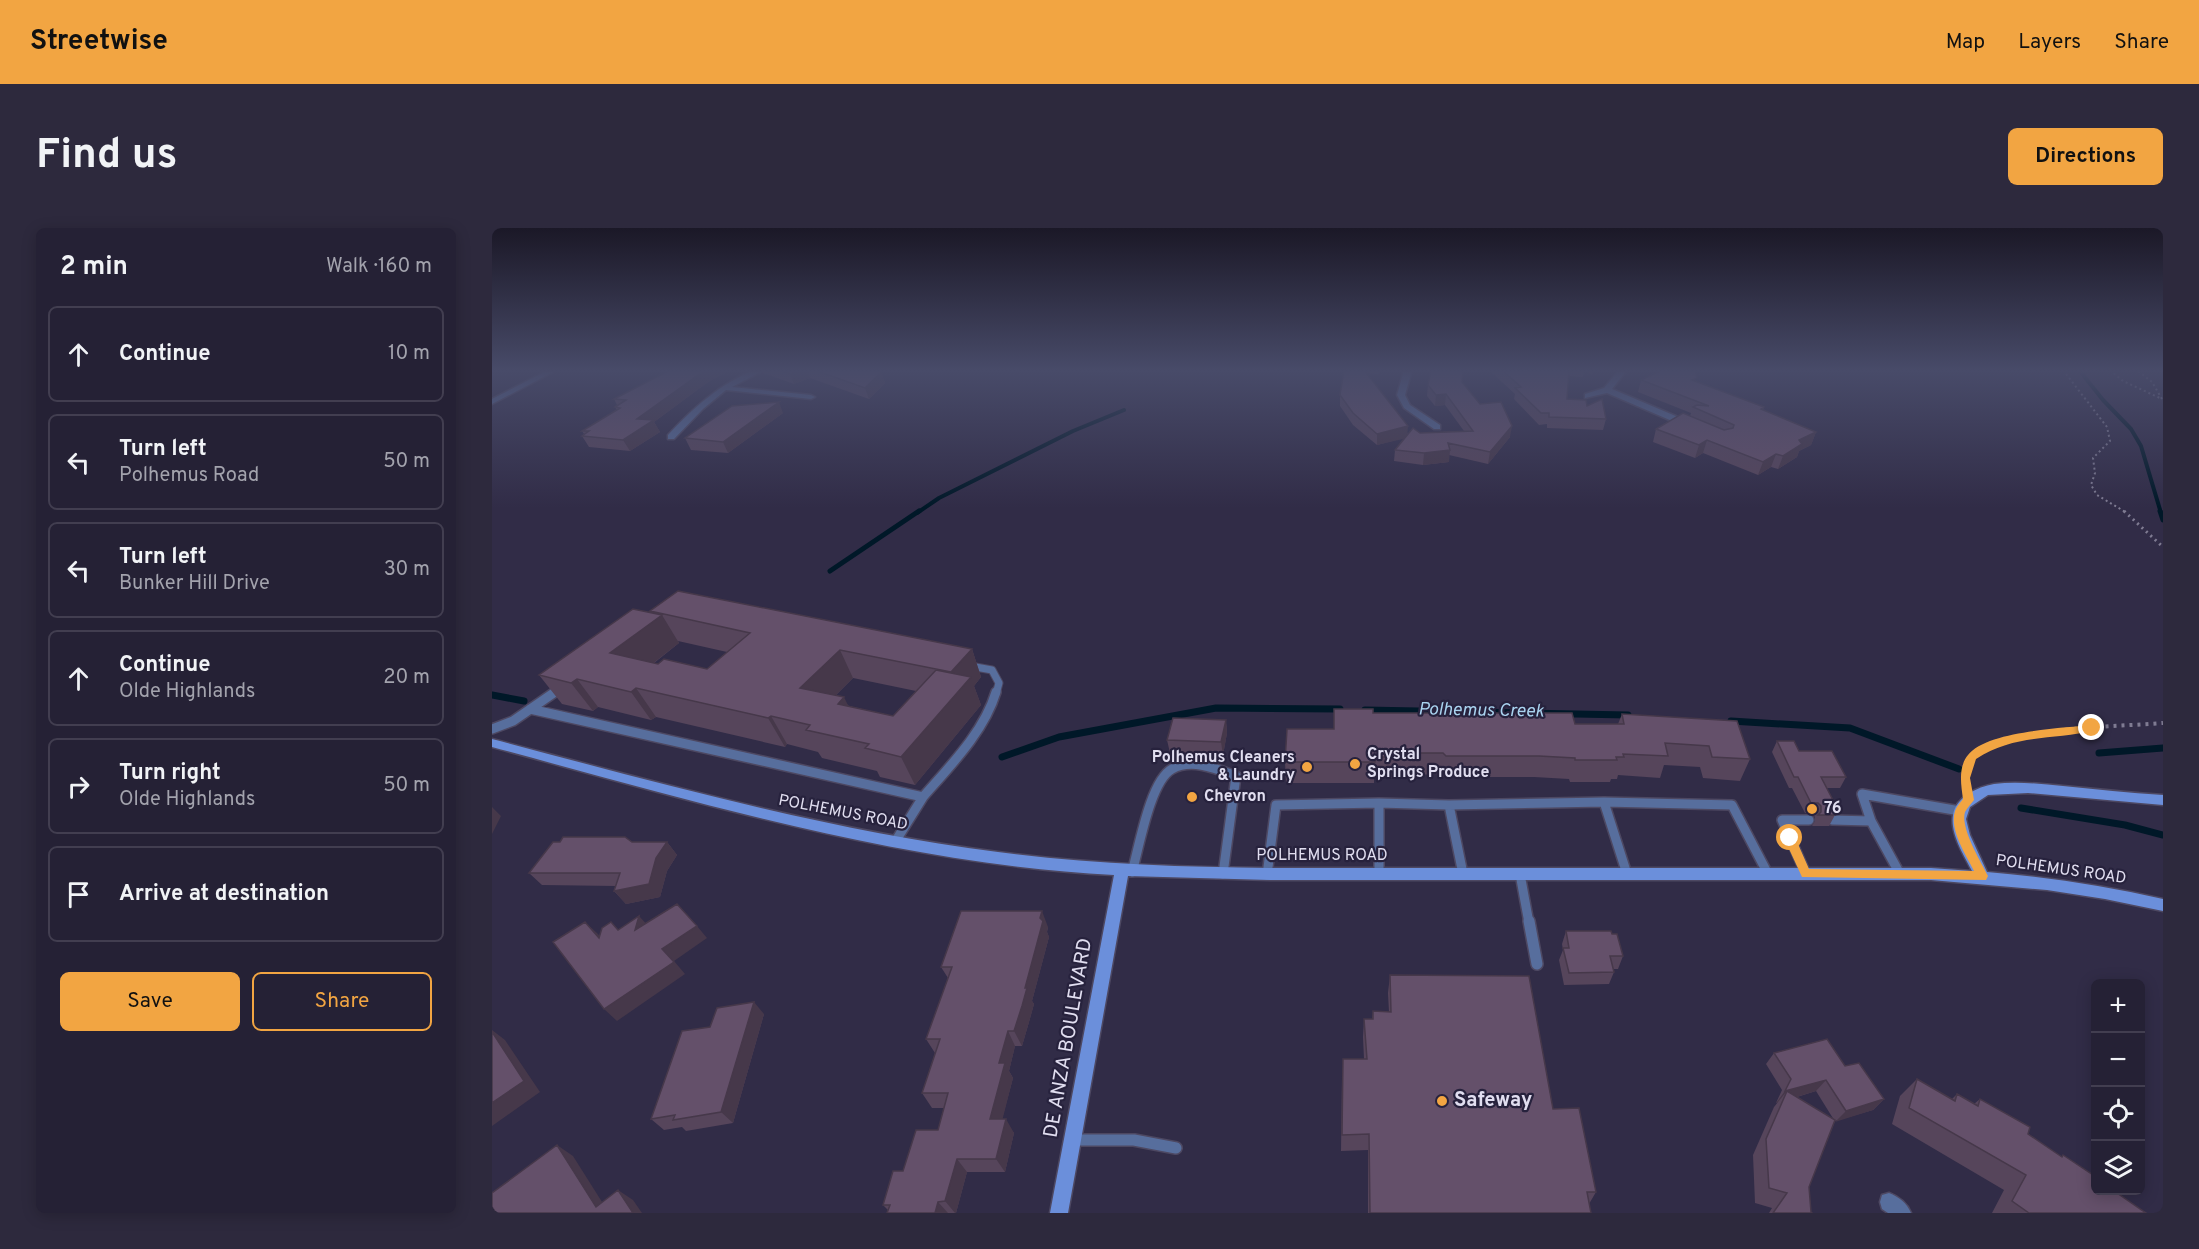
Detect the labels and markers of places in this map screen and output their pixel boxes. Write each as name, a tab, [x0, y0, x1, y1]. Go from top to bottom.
place label: Crystal Springs Produce	[1367, 745, 1489, 783]
place label: Polhemus Cleaners & Laundry	[1152, 748, 1295, 786]
marker: Crystal Springs Produce	[1348, 757, 1362, 771]
marker: Polhemus Cleaners & Laundry	[1300, 760, 1314, 774]
place label: Chevron	[1204, 787, 1266, 807]
marker: Chevron	[1185, 790, 1199, 804]
place label: 76	[1824, 799, 1842, 819]
marker: 76	[1805, 802, 1819, 816]
place label: Safeway	[1454, 1088, 1532, 1114]
marker: Safeway	[1435, 1094, 1449, 1108]

